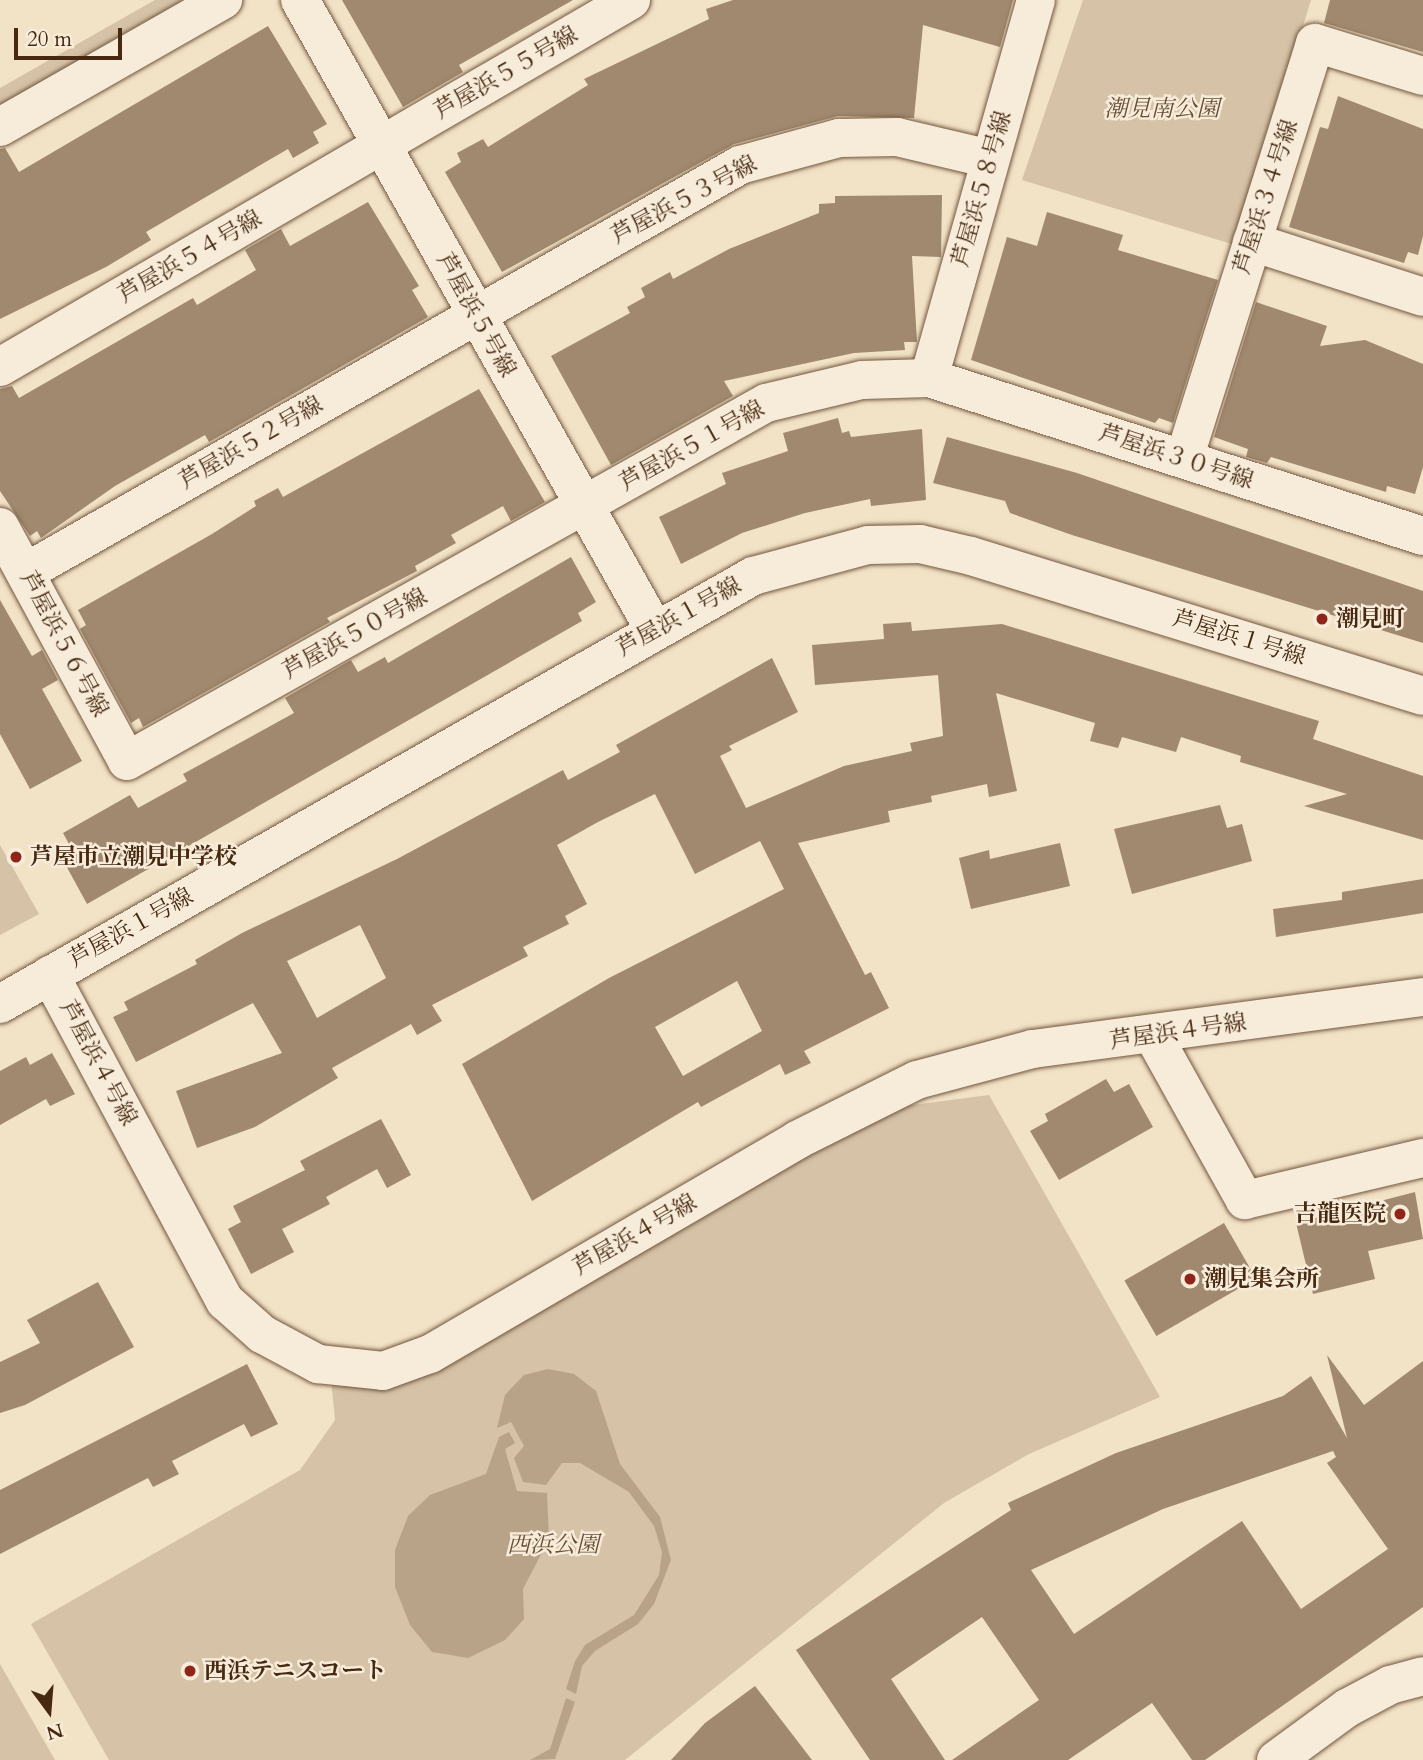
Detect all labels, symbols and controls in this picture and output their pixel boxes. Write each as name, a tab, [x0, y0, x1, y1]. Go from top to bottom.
scale bar	[18, 14, 126, 58]
street label: 芦屋浜５５号線	[429, 21, 583, 125]
text: 20 m	[27, 25, 72, 54]
park label: 潮見南公園	[1105, 95, 1219, 123]
street label: 芦屋浜５８号線	[947, 108, 1017, 270]
street label: 芦屋浜３４号線	[1228, 116, 1304, 278]
street label: 芦屋浜５３号線	[606, 150, 762, 250]
street label: 芦屋浜５４号線	[113, 205, 267, 309]
street label: 芦屋浜５号線	[430, 248, 522, 382]
street label: 芦屋浜５２号線	[174, 391, 328, 495]
street label: 芦屋浜５１号線	[615, 395, 769, 497]
street label: 芦屋浜３０号線	[1095, 419, 1257, 495]
street label: 芦屋浜５６号線	[14, 566, 114, 722]
street label: 芦屋浜１号線	[612, 571, 746, 663]
street label: 芦屋浜５０号線	[278, 583, 432, 685]
street label: 芦屋浜１号線	[1169, 605, 1309, 671]
place label: 潮見町	[1336, 605, 1405, 633]
marker: 潮見町	[1314, 611, 1330, 627]
place label: 芦屋市立潮見中学校	[30, 843, 237, 871]
marker: 芦屋市立潮見中学校	[8, 849, 24, 865]
street label: 芦屋浜１号線	[64, 882, 198, 974]
street label: 芦屋浜４号線	[53, 996, 143, 1130]
street label: 芦屋浜４号線	[1108, 1009, 1248, 1055]
street label: 芦屋浜４号線	[568, 1189, 702, 1281]
place label: 吉龍医院	[1294, 1200, 1386, 1228]
marker: 吉龍医院	[1392, 1206, 1408, 1222]
place label: 潮見集会所	[1204, 1265, 1319, 1293]
marker: 潮見集会所	[1182, 1271, 1198, 1287]
park label: 西浜公園	[507, 1531, 599, 1559]
place label: 西浜テニスコート	[204, 1657, 388, 1685]
marker: 西浜テニスコート	[182, 1663, 198, 1679]
north arrow	[14, 1676, 84, 1746]
text: N	[43, 1716, 66, 1746]

